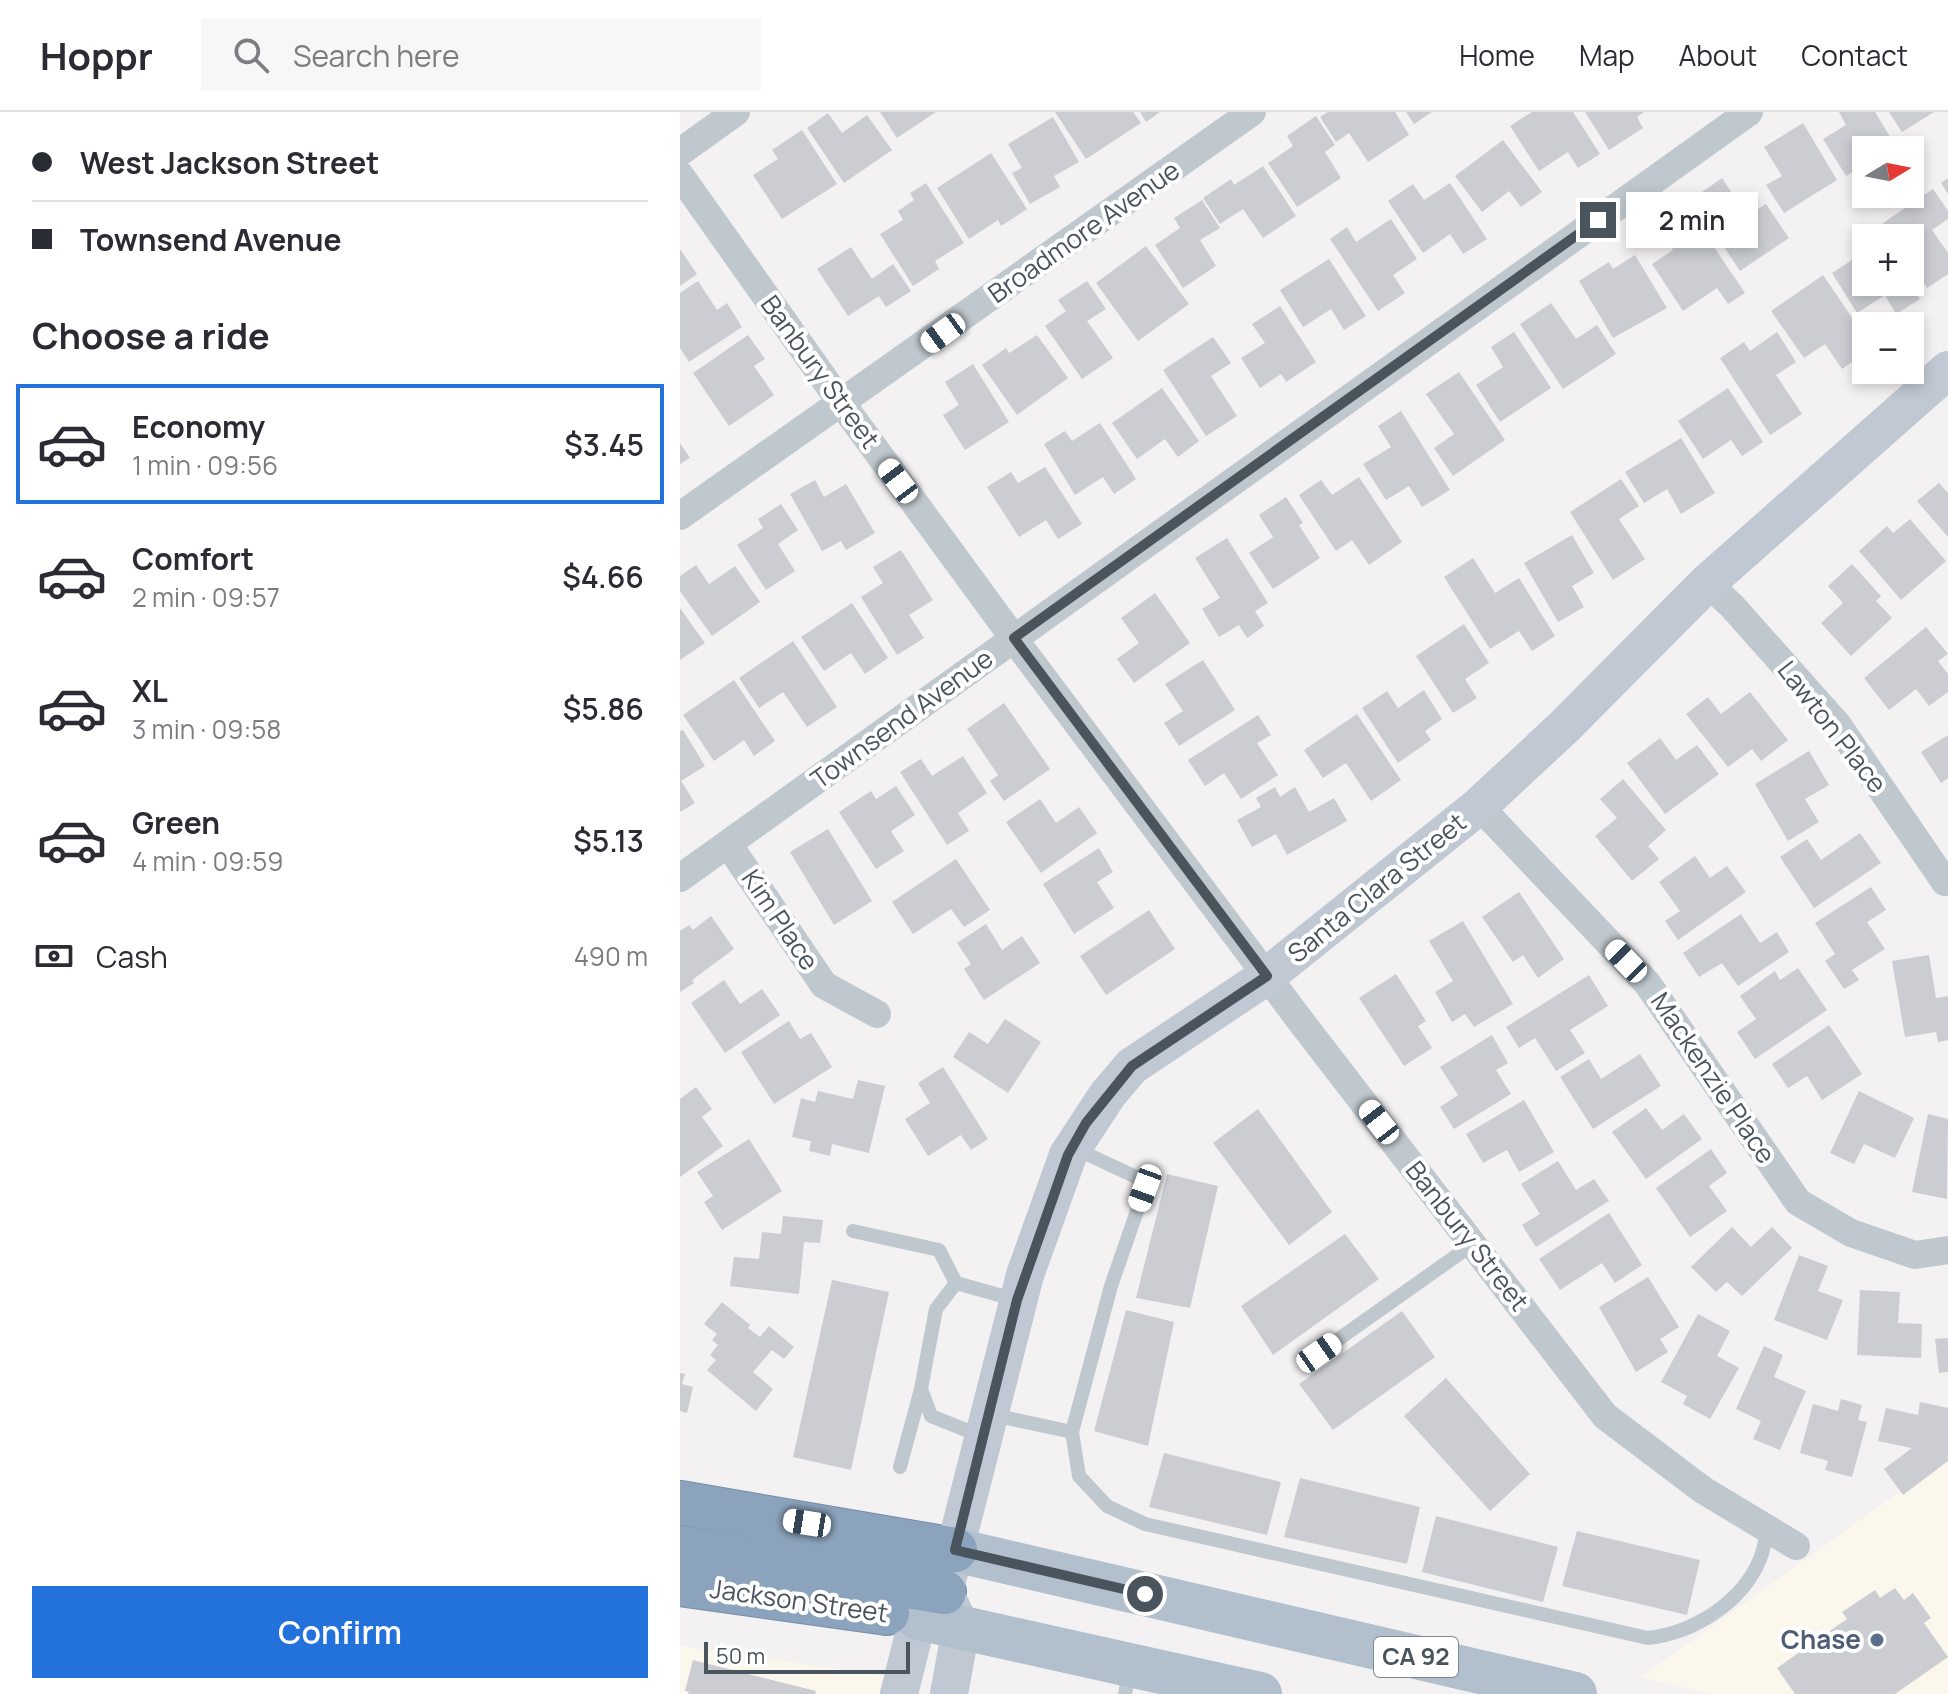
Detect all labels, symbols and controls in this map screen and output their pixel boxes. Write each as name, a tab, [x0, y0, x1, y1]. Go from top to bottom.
search box	[201, 19, 761, 91]
text: Hoppr	[40, 29, 153, 81]
icon: search	[229, 33, 273, 77]
text: Search here	[293, 35, 460, 76]
text: Home	[1459, 36, 1535, 74]
text: Map	[1579, 36, 1635, 74]
text: About	[1679, 36, 1757, 74]
text: Contact	[1801, 36, 1908, 74]
north arrow	[1852, 136, 1924, 208]
map controls	[1852, 136, 1924, 384]
text: West Jackson Street	[80, 142, 379, 183]
street label: Broadmore Avenue	[980, 152, 1186, 311]
callout: 2 min	[1626, 192, 1758, 248]
route end	[1580, 202, 1616, 238]
text: 2 min	[1659, 202, 1725, 238]
text: Townsend Avenue	[80, 219, 342, 260]
button: +	[1852, 224, 1924, 296]
street label: Banbury Street	[753, 288, 889, 455]
car	[917, 309, 969, 357]
text: Choose a ride	[32, 311, 270, 360]
button: −	[1852, 312, 1924, 384]
text: Economy	[132, 406, 265, 447]
icon: car	[36, 408, 108, 480]
text: $3.45	[564, 424, 644, 465]
text: 1 min · 09:56	[132, 447, 278, 483]
car	[874, 455, 922, 507]
text: Comfort	[132, 538, 254, 579]
icon: car	[36, 540, 108, 612]
text: $4.66	[562, 556, 644, 597]
text: 2 min · 09:57	[132, 579, 280, 615]
street label: Townsend Avenue	[803, 640, 1000, 797]
street label: Lawton Place	[1770, 653, 1896, 800]
text: XL	[132, 670, 168, 711]
icon: car	[36, 672, 108, 744]
text: $5.86	[563, 688, 644, 729]
text: 3 min · 09:58	[132, 711, 281, 747]
text: Green	[132, 802, 220, 843]
icon: car	[36, 804, 108, 876]
street label: Santa Clara Street	[1280, 804, 1473, 970]
text: $5.13	[573, 820, 644, 861]
text: 4 min · 09:59	[132, 843, 283, 879]
street label: Kim Place	[734, 862, 828, 977]
icon: cash	[32, 934, 76, 978]
car	[1601, 935, 1651, 987]
text: Cash	[96, 936, 168, 977]
text: 490 m	[574, 938, 648, 974]
street label: Mackenzie Place	[1643, 985, 1784, 1170]
car	[1355, 1096, 1403, 1148]
street label: Banbury Street	[1398, 1153, 1538, 1318]
car	[1126, 1161, 1164, 1215]
car	[1292, 1329, 1346, 1377]
car	[781, 1507, 833, 1539]
street label: Jackson Street	[708, 1570, 891, 1630]
route start	[1127, 1576, 1163, 1612]
button: Confirm	[32, 1586, 648, 1678]
place label: Chase	[1781, 1621, 1861, 1657]
marker: Chase	[1868, 1631, 1886, 1649]
road number: CA 92	[1374, 1637, 1458, 1677]
scale bar	[704, 1638, 910, 1674]
text: 50 m	[716, 1641, 765, 1671]

